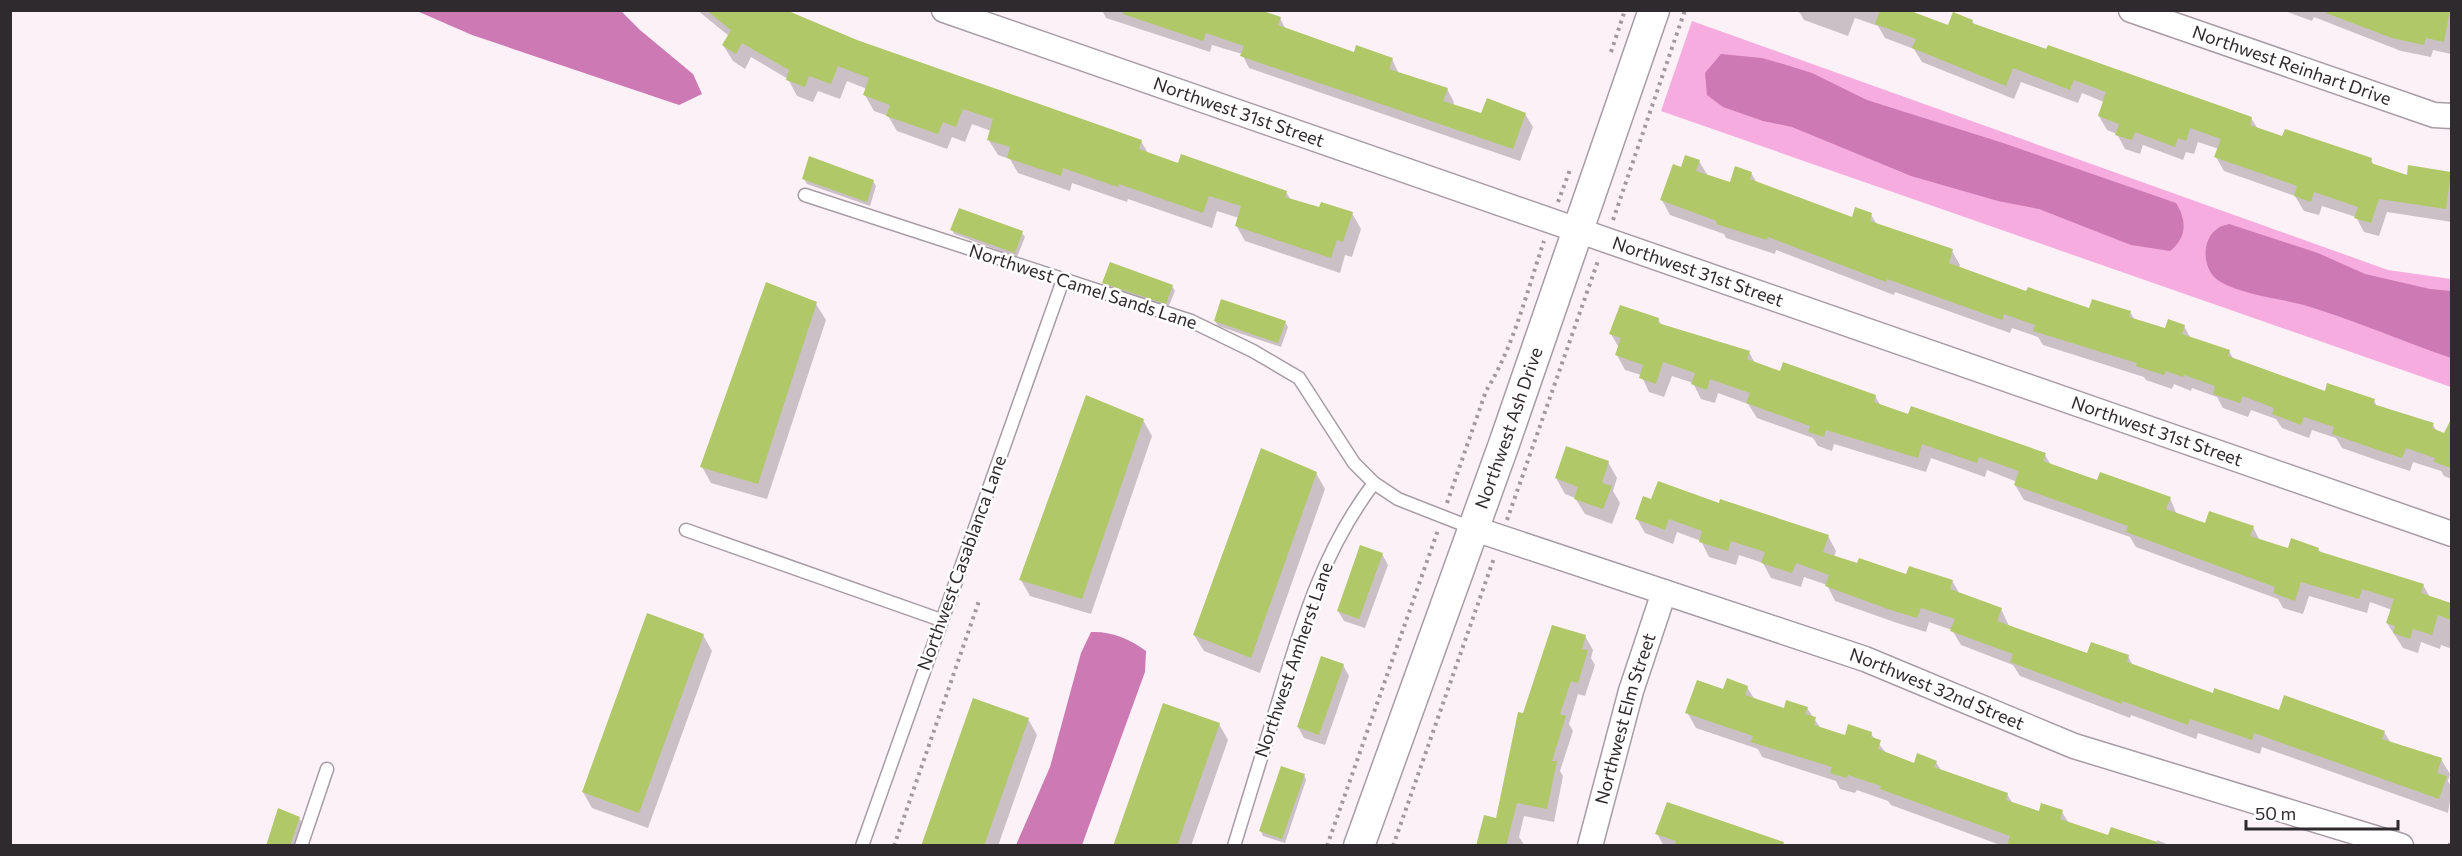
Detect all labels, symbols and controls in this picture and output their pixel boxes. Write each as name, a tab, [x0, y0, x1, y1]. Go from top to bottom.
street label: Northwest Reinhart Drive	[2190, 20, 2394, 109]
street label: Northwest 31st Street	[1151, 72, 1327, 151]
street label: Northwest 31st Street	[1610, 231, 1787, 311]
street label: Northwest Camel Sands Lane	[967, 239, 1200, 333]
street label: Northwest Ash Drive	[1470, 344, 1547, 511]
street label: Northwest 31st Street	[2069, 391, 2246, 470]
street label: Northwest Casablanca Lane	[912, 452, 1010, 673]
street label: Northwest Amherst Lane	[1249, 559, 1337, 760]
street label: Northwest Elm Street	[1590, 630, 1660, 807]
street label: Northwest 32nd Street	[1847, 643, 2028, 734]
scale bar	[2246, 793, 2398, 831]
text: 50 m	[2255, 802, 2296, 824]

